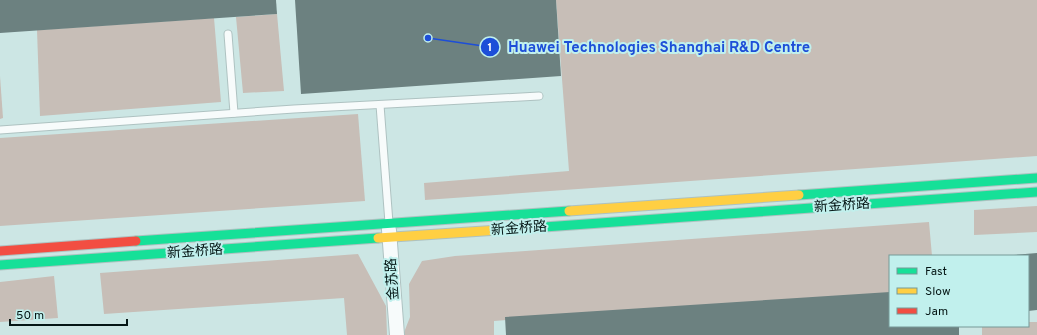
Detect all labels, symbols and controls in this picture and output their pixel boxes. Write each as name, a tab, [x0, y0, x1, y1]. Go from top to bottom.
callout: Huawei Technologies Shanghai R&D Centre	[480, 34, 818, 61]
text: Huawei Technologies Shanghai R&D Centre	[508, 39, 810, 58]
text: 1	[488, 40, 492, 56]
street label: 新金桥路	[813, 196, 871, 216]
street label: 新金桥路	[490, 219, 548, 239]
street label: 新金桥路	[166, 242, 224, 262]
legend	[889, 255, 1029, 327]
street label: 金苏路	[383, 257, 403, 301]
text: Fast	[925, 264, 947, 280]
text: Slow	[925, 284, 951, 300]
scale bar	[10, 301, 127, 327]
text: Jam	[925, 304, 948, 320]
text: 50 m	[16, 308, 44, 324]

